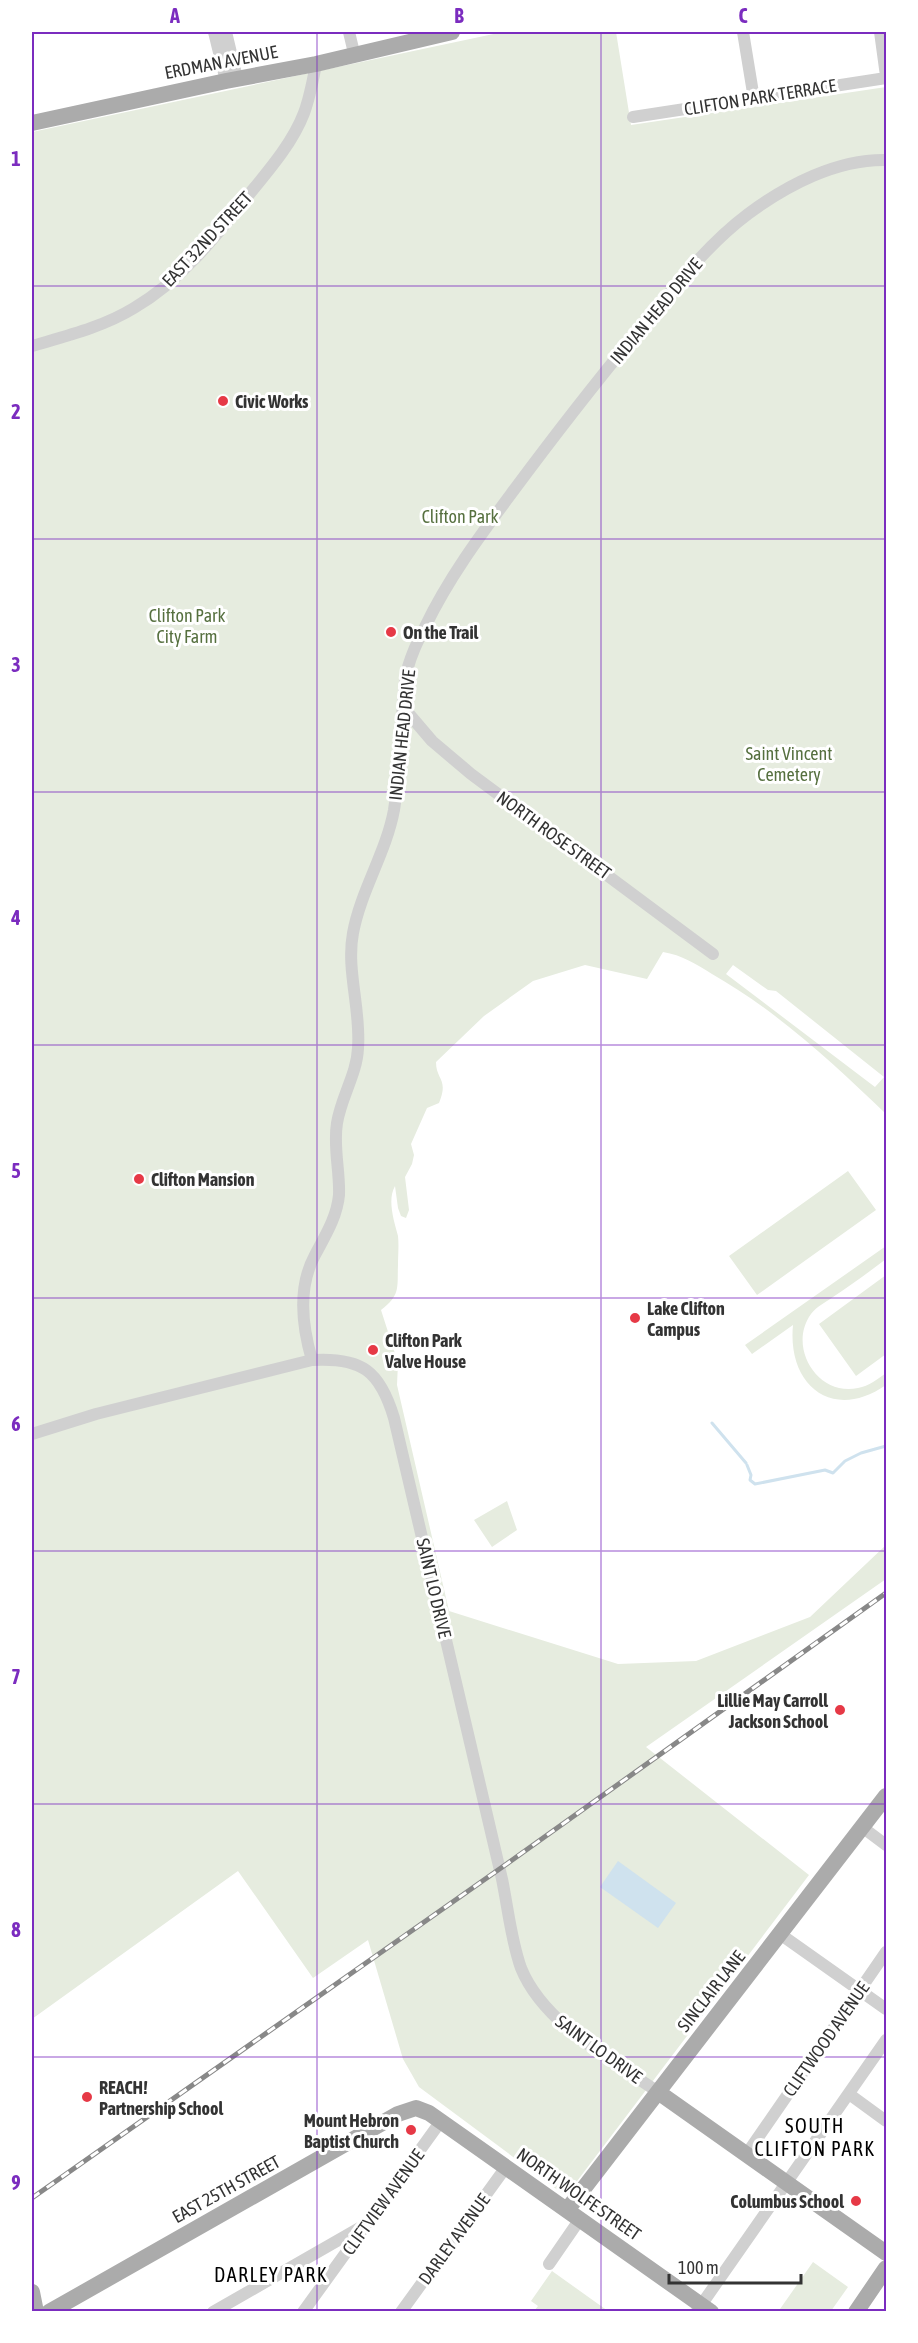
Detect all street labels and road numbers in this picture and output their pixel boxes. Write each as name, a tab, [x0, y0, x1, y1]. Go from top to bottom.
street label: ERDMAN AVENUE	[163, 41, 280, 83]
street label: CLIFTON PARK TERRACE	[683, 75, 838, 119]
street label: EAST 32ND STREET	[158, 187, 256, 291]
street label: INDIAN HEAD DRIVE	[606, 254, 706, 368]
street label: INDIAN HEAD DRIVE	[385, 668, 419, 801]
street label: NORTH ROSE STREET	[493, 787, 615, 883]
street label: SAINT LO DRIVE	[412, 1536, 456, 1640]
street label: SINCLAIR LANE	[673, 1946, 749, 2036]
street label: CLIFTWOOD AVENUE	[779, 1977, 874, 2100]
street label: SAINT LO DRIVE	[552, 2011, 647, 2088]
street label: NORTH WOLFE STREET	[513, 2143, 645, 2245]
street label: CLIFTVIEW AVENUE	[338, 2145, 429, 2259]
street label: EAST 25TH STREET	[168, 2151, 284, 2227]
street label: DARLEY AVENUE	[414, 2189, 494, 2288]

